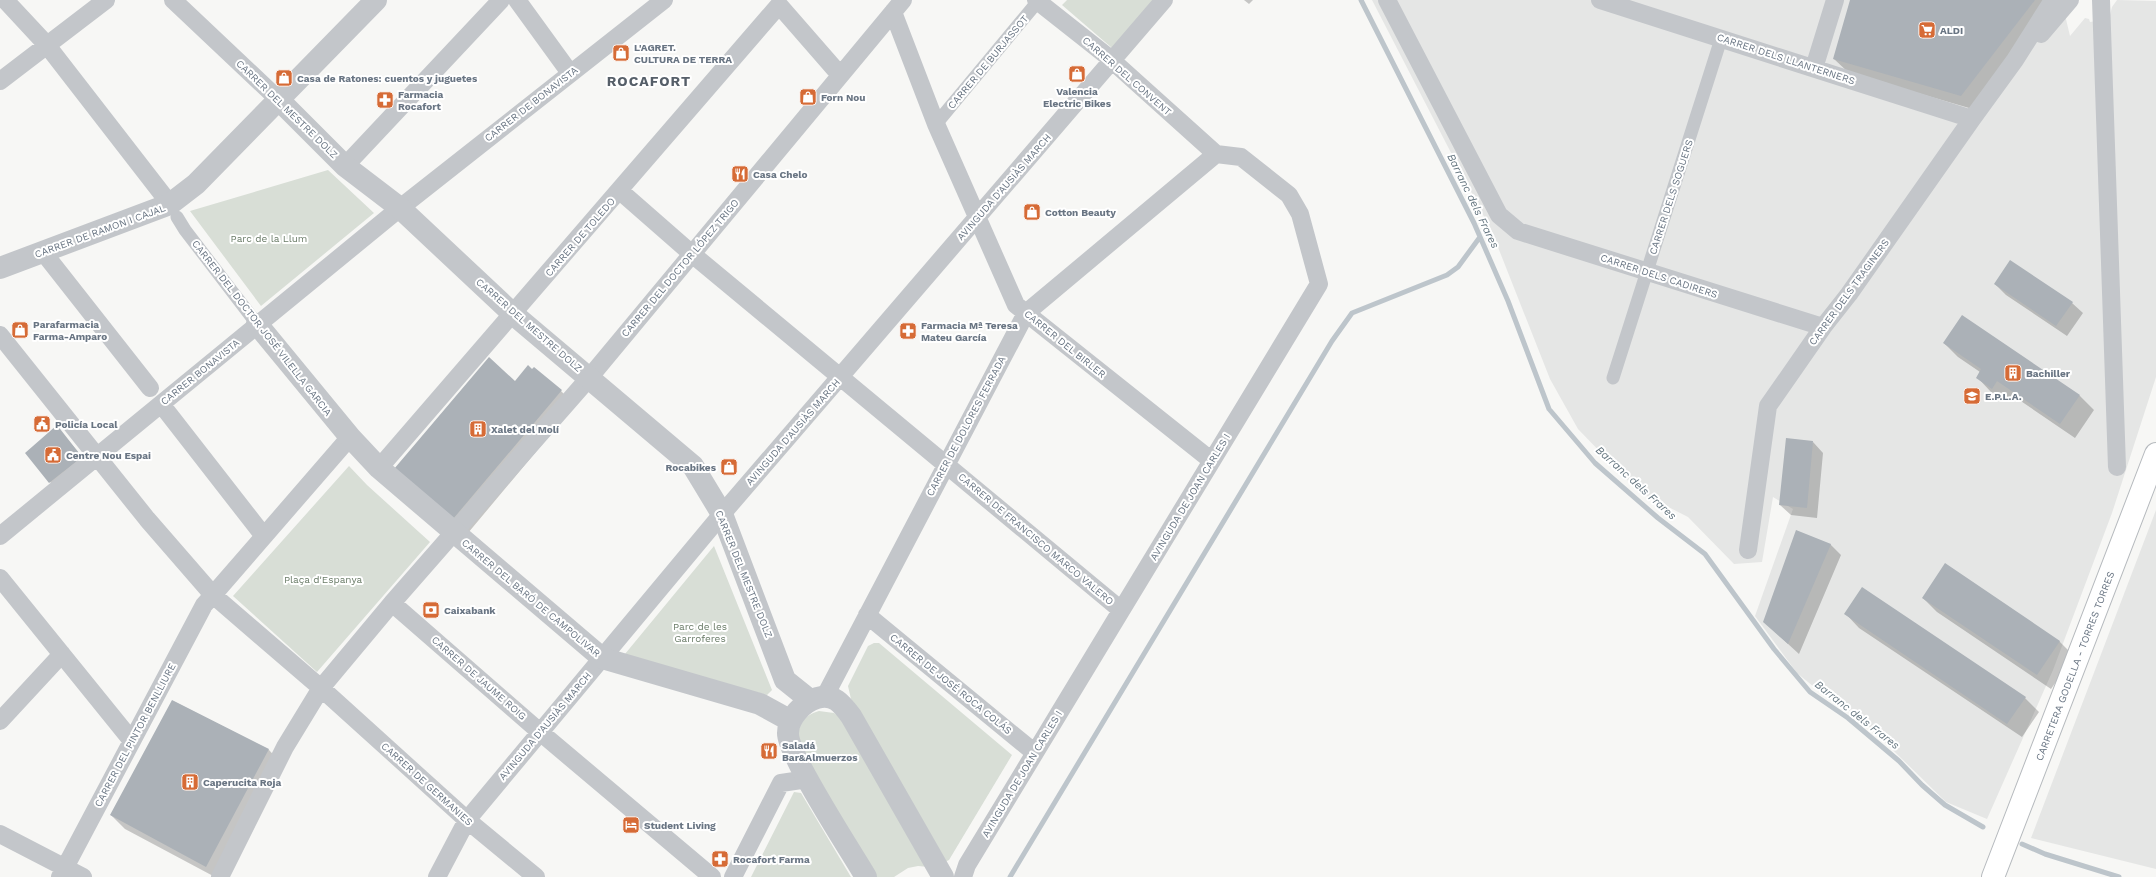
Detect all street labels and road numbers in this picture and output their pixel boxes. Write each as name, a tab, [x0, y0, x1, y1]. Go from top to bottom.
street label: CARRER DE BURJASSOT	[946, 13, 1030, 111]
street label: CARRER DELS LLANTERNERS	[1716, 31, 1856, 87]
street label: CARRER DEL CONVENT	[1080, 35, 1174, 117]
street label: CARRER DEL MESTRE DOLZ	[234, 58, 340, 160]
street label: CARRER DE BONAVISTA	[482, 64, 580, 144]
street label: AVINGUDA D'AUSIÀS MARCH	[955, 132, 1053, 242]
street label: CARRER DELS SOGUERS	[1647, 138, 1695, 256]
street label: CARRER DE TOLEDO	[543, 196, 617, 278]
street label: CARRER DEL DOCTOR LÓPEZ TRIGO	[619, 197, 741, 339]
street label: CARRER DE RAMON I CAJAL	[33, 202, 167, 260]
street label: CARRER DELS TRAGINERS	[1807, 237, 1891, 347]
street label: CARRER DEL DOCTOR JOSÉ VILELLA GARCIA	[190, 238, 334, 418]
street label: CARRER DELS CADIRERS	[1599, 252, 1719, 300]
street label: CARRER DEL MESTRE DOLZ	[474, 276, 584, 374]
street label: CARRER DEL BIRLER	[1022, 308, 1108, 380]
street label: CARRER BONAVISTA	[159, 337, 242, 407]
street label: CARRER DE DOLORES FERRADA	[924, 354, 1008, 498]
street label: AVINGUDA D'AUSIÀS MARCH	[744, 377, 842, 487]
street label: AVINGUDA DE JOAN CARLES I	[1148, 432, 1232, 562]
street label: CARRER DE FRANCISCO MARCO VALERO	[956, 471, 1116, 607]
street label: CARRER DEL MESTRE DOLZ	[713, 509, 775, 639]
street label: CARRER DEL BARÓ DE CAMPOLIVAR	[460, 537, 603, 659]
street label: CARRETERA GODELLA - TORRES TORRES	[2034, 570, 2116, 762]
street label: CARRER DE JOSÉ ROCA COLÁS	[888, 632, 1014, 736]
street label: CARRER DE JAUME ROIG	[430, 634, 528, 722]
street label: CARRER DEL PINTOR BENLLIURE	[92, 661, 178, 809]
street label: AVINGUDA D'AUSIÀS MARCH	[497, 670, 593, 782]
street label: AVINGUDA DE JOAN CARLES I	[980, 709, 1064, 839]
street label: CARRER DE GERMANIES	[379, 740, 475, 828]

